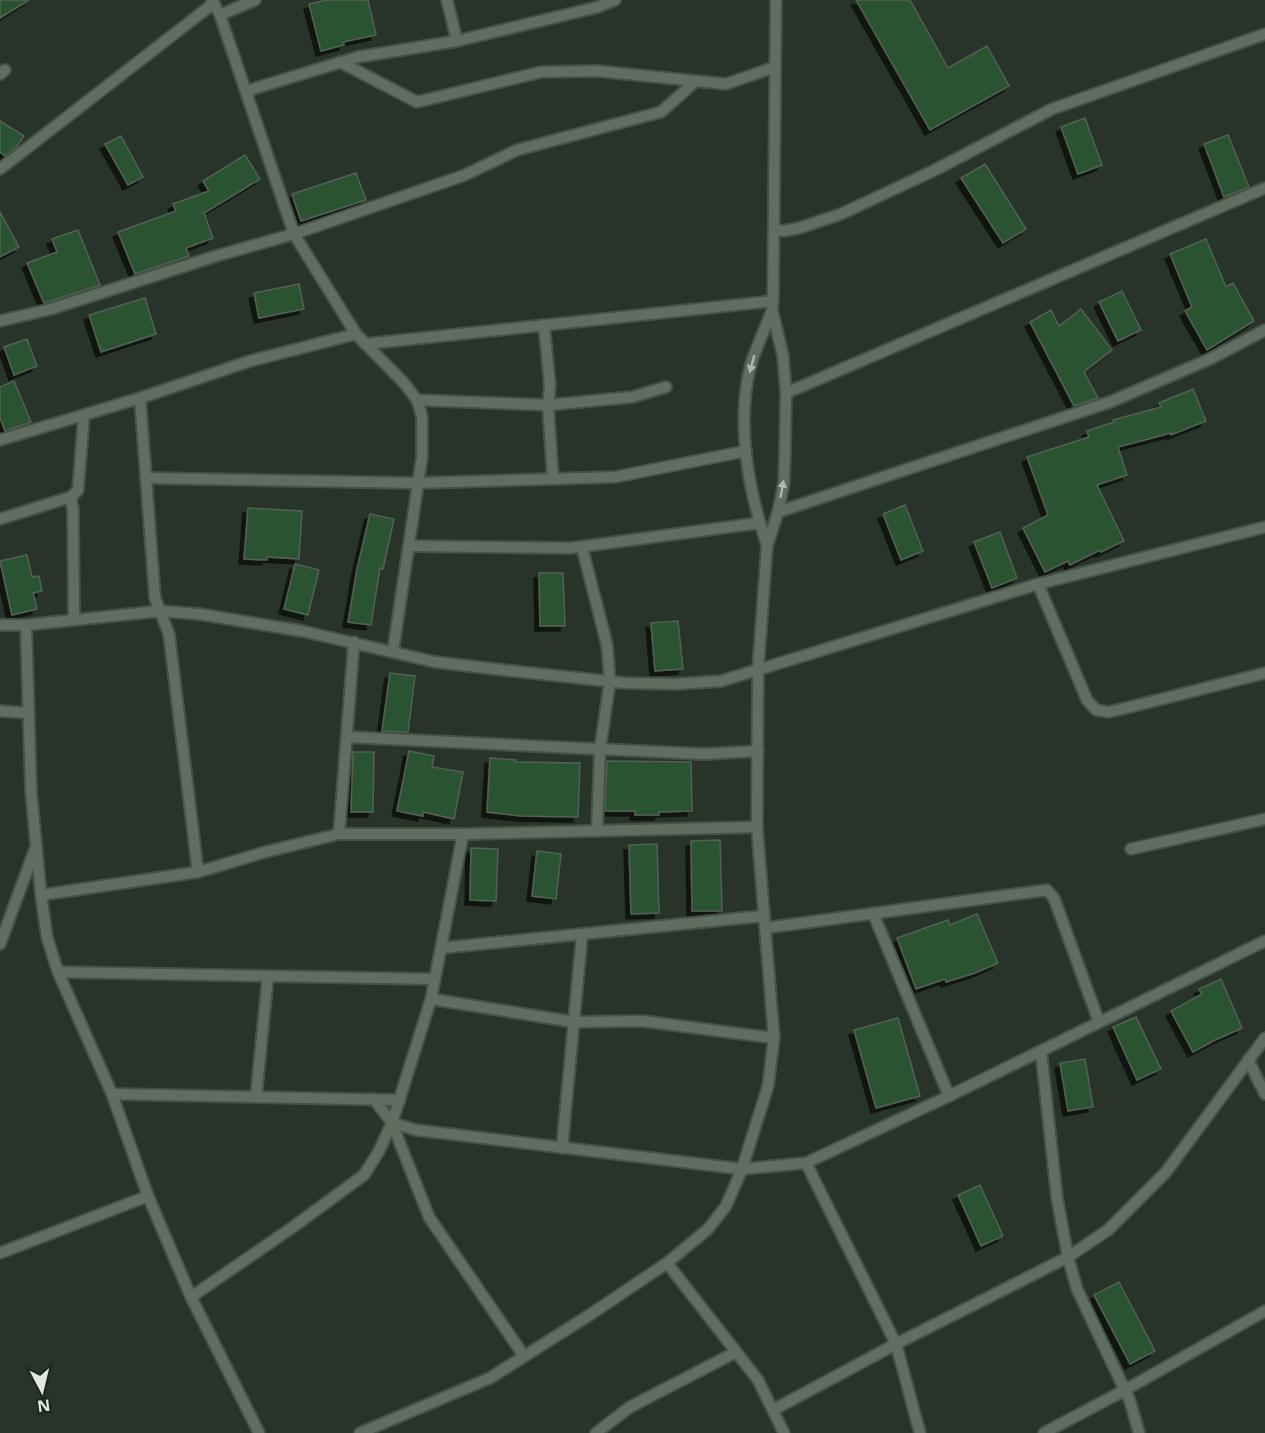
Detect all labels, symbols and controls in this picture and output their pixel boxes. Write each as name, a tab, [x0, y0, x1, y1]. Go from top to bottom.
one-way arrow	[747, 356, 756, 374]
one-way arrow	[778, 480, 787, 499]
north arrow	[12, 1361, 72, 1421]
text: N	[36, 1394, 52, 1418]

